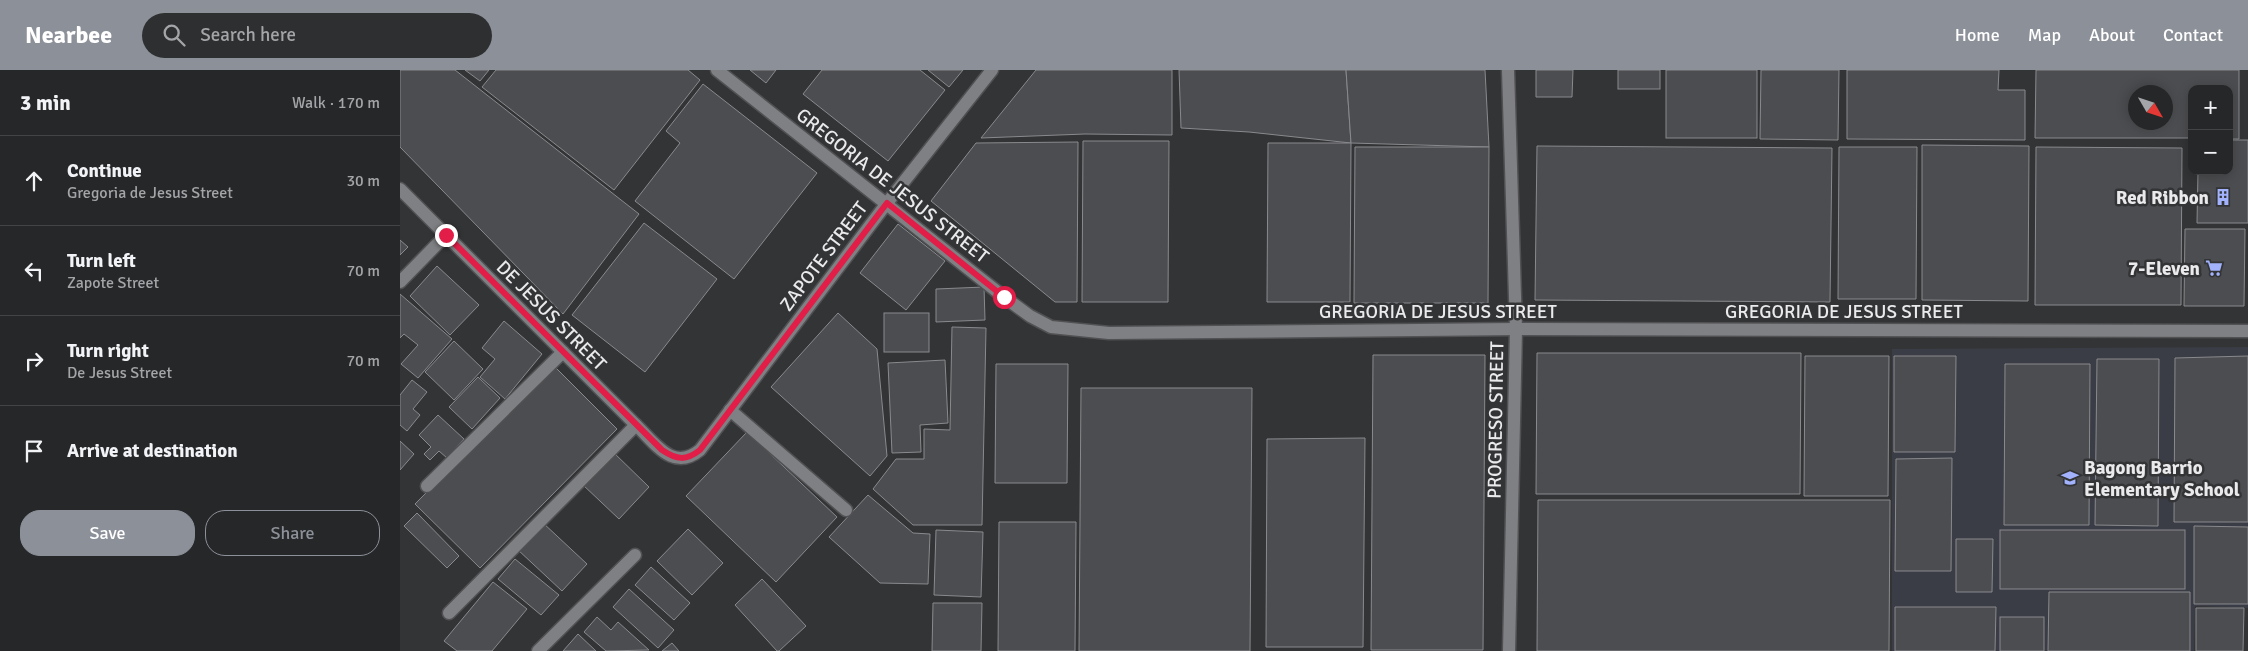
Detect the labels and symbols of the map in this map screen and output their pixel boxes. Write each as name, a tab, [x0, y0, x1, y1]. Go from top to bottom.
north arrow	[2128, 85, 2173, 130]
street label: GREGORIA DE JESUS STREET	[791, 103, 994, 269]
place label: Red Ribbon	[2116, 186, 2209, 210]
building icon: Red Ribbon	[2213, 187, 2233, 207]
street label: ZAPOTE STREET	[775, 197, 873, 316]
route end	[435, 224, 458, 247]
street label: DE JESUS STREET	[491, 256, 612, 376]
place label: 7-Eleven	[2128, 257, 2200, 281]
supermarket icon: 7-Eleven	[2204, 258, 2224, 278]
route start	[993, 286, 1016, 309]
street label: GREGORIA DE JESUS STREET	[1319, 300, 1558, 324]
street label: GREGORIA DE JESUS STREET	[1725, 300, 1964, 324]
street label: PROGRESO STREET	[1483, 340, 1509, 499]
place label: Bagong Barrio Elementary School	[2084, 456, 2240, 502]
school or university icon: Bagong Barrio Elementary School	[2060, 468, 2080, 488]

